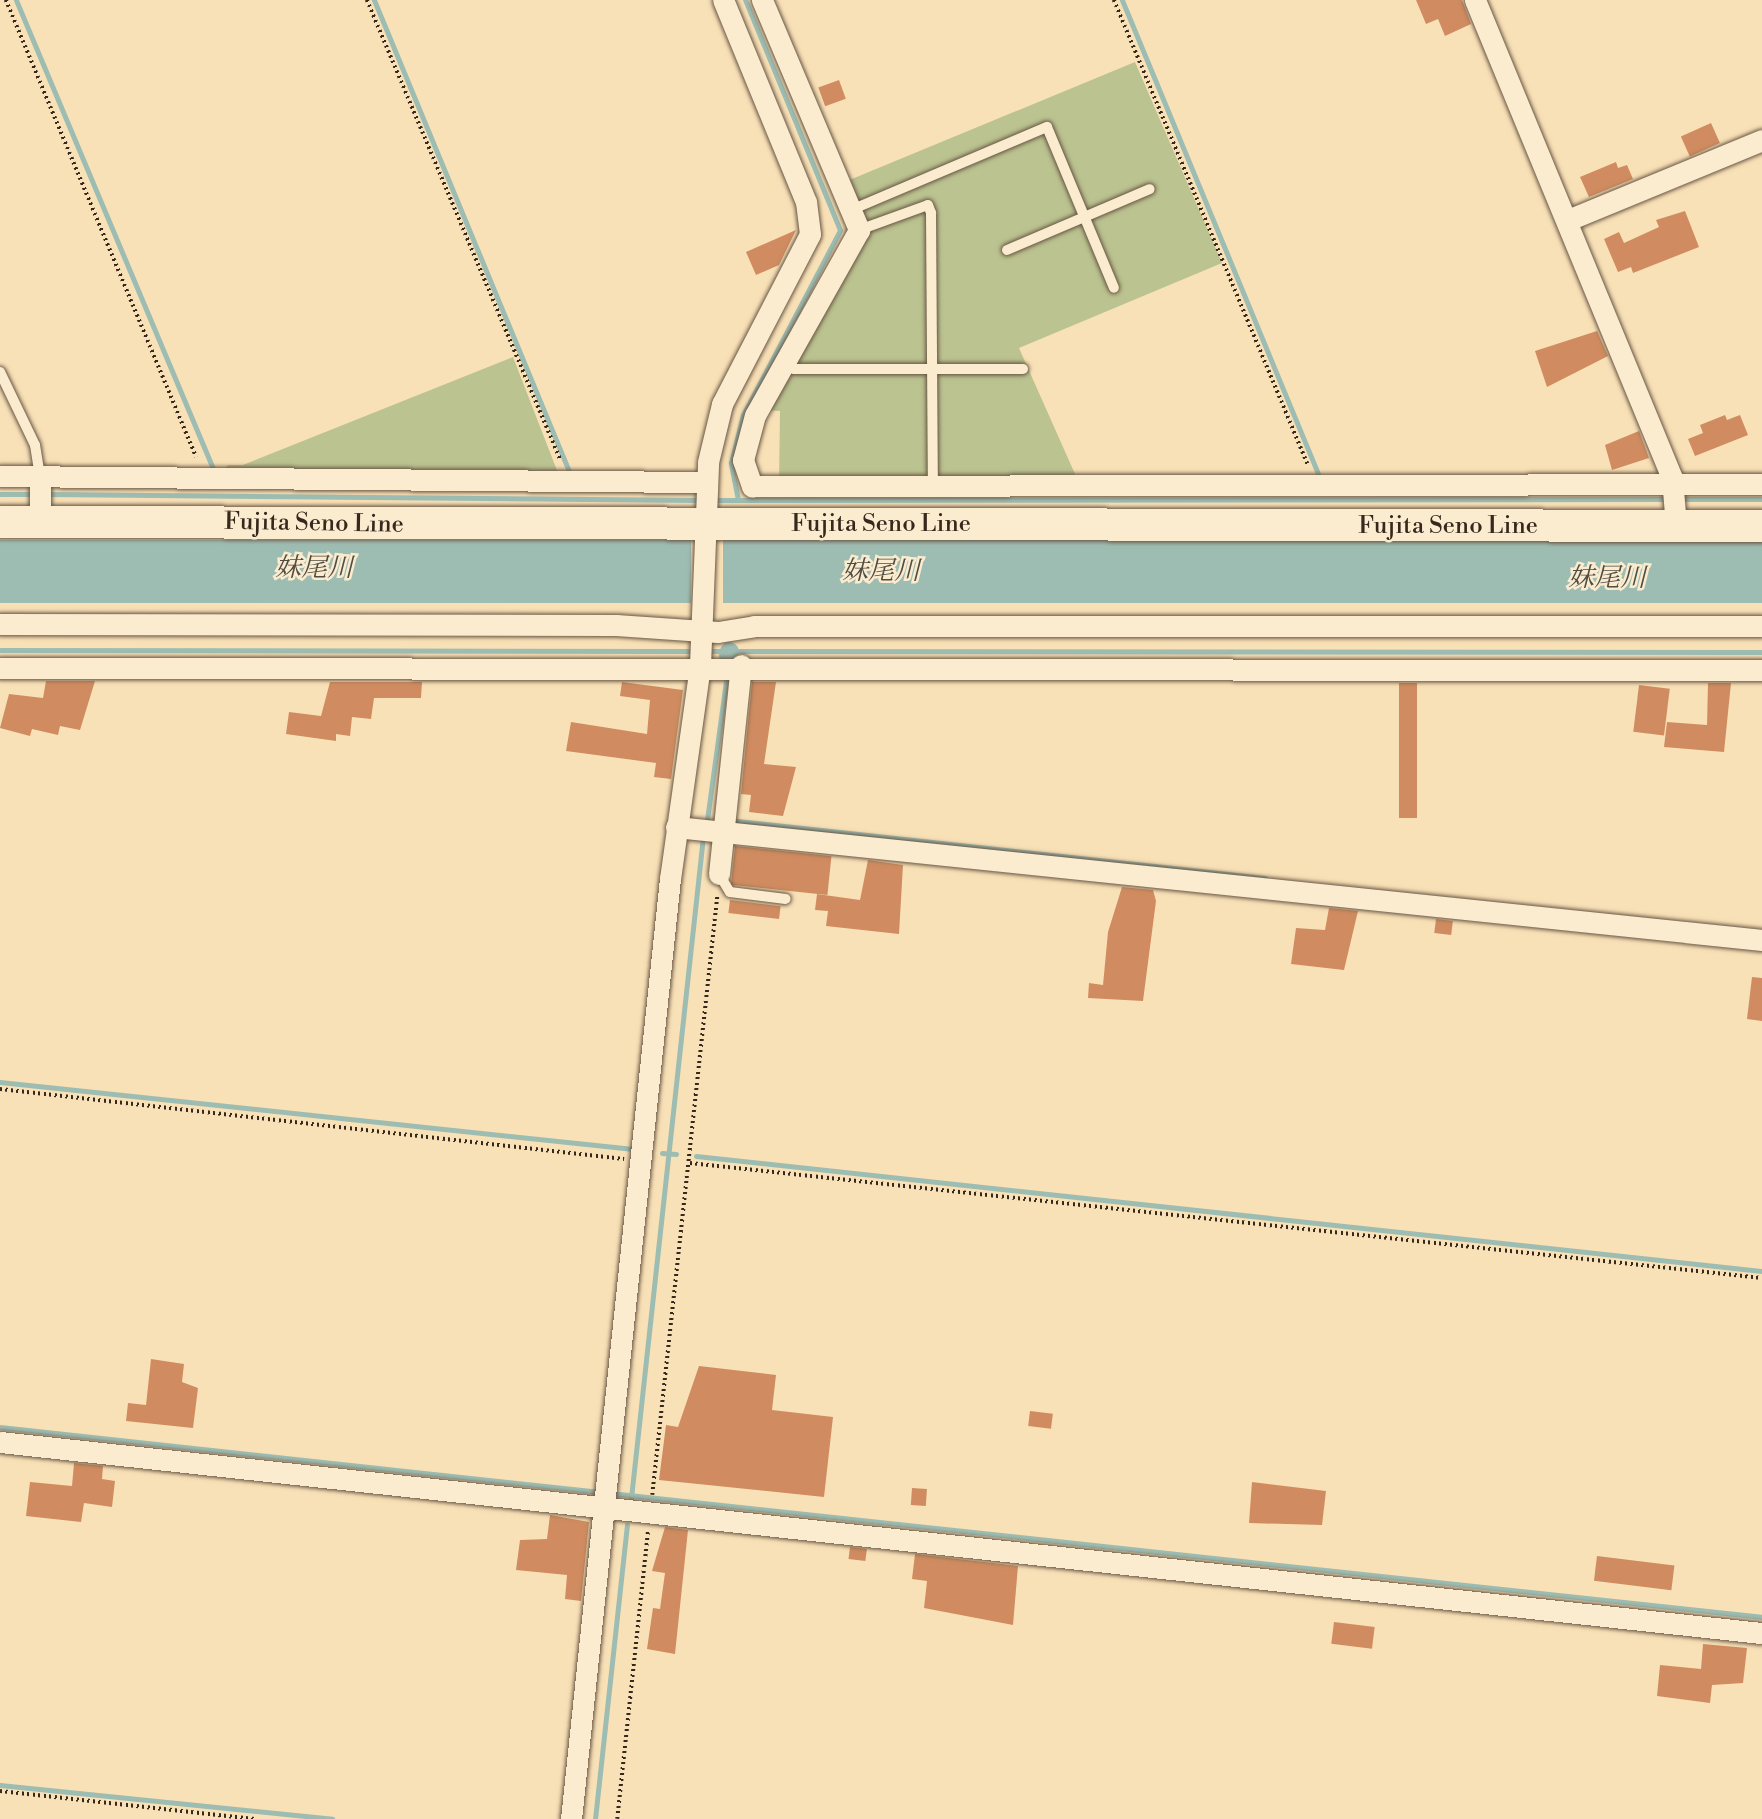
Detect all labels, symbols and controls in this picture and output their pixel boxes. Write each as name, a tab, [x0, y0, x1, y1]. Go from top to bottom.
street label: Fujita Seno Line	[224, 508, 404, 540]
street label: Fujita Seno Line	[791, 511, 971, 539]
street label: Fujita Seno Line	[1358, 513, 1538, 541]
water label: 妹尾川	[275, 553, 353, 585]
water label: 妹尾川	[842, 556, 920, 588]
water label: 妹尾川	[1568, 563, 1646, 595]

